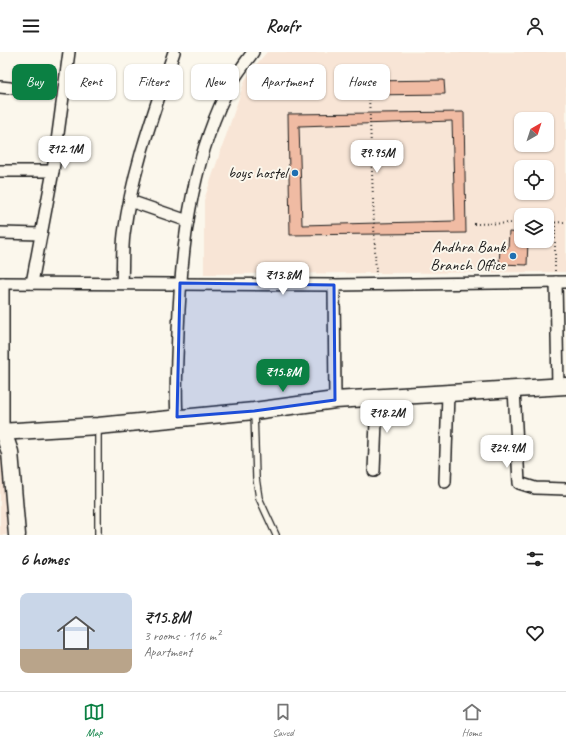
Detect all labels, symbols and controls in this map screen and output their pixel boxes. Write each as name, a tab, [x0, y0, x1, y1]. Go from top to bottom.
icon: menu	[20, 15, 42, 37]
text: Roofr	[266, 15, 300, 37]
icon: person	[524, 15, 546, 37]
chip: Buy	[12, 64, 57, 100]
chip: Rent	[65, 64, 116, 100]
chip: Filters	[124, 64, 183, 100]
chip: New	[191, 64, 239, 100]
chip: Apartment	[247, 64, 326, 100]
chip: House	[334, 64, 390, 100]
north arrow	[514, 112, 554, 152]
map controls	[514, 112, 554, 248]
pin: ₹12.1M	[32, 136, 98, 170]
pin: ₹9.95M	[344, 140, 410, 174]
text: ₹12.1M	[47, 141, 83, 157]
text: ₹9.95M	[360, 145, 394, 161]
button: locate	[514, 160, 554, 200]
place label: boys hostel	[228, 163, 290, 183]
marker: boys hostel	[290, 168, 300, 178]
button: layers	[514, 208, 554, 248]
place label: Andhra Bank Branch Office	[430, 237, 507, 275]
marker: Andhra Bank Branch Office	[508, 251, 518, 261]
pin: ₹13.8M	[250, 262, 316, 296]
text: ₹13.8M	[265, 267, 301, 283]
pin: ₹15.8M	[250, 359, 316, 393]
text: ₹15.8M	[265, 364, 301, 380]
pin: ₹18.2M	[354, 400, 420, 434]
text: ₹18.2M	[369, 405, 405, 421]
pin: ₹24.9M	[474, 435, 540, 469]
text: ₹24.9M	[489, 440, 525, 456]
icon: filters	[524, 548, 546, 570]
text: 6 homes	[20, 549, 68, 570]
text: ₹15.8M	[144, 607, 190, 628]
icon: home	[52, 609, 100, 657]
icon: heart	[524, 622, 546, 644]
text: 3 rooms · 116 m²	[144, 628, 220, 644]
text: Apartment	[144, 644, 192, 660]
tab: Map	[83, 701, 105, 739]
tab: Saved	[272, 701, 294, 739]
tab: Home	[461, 701, 483, 739]

